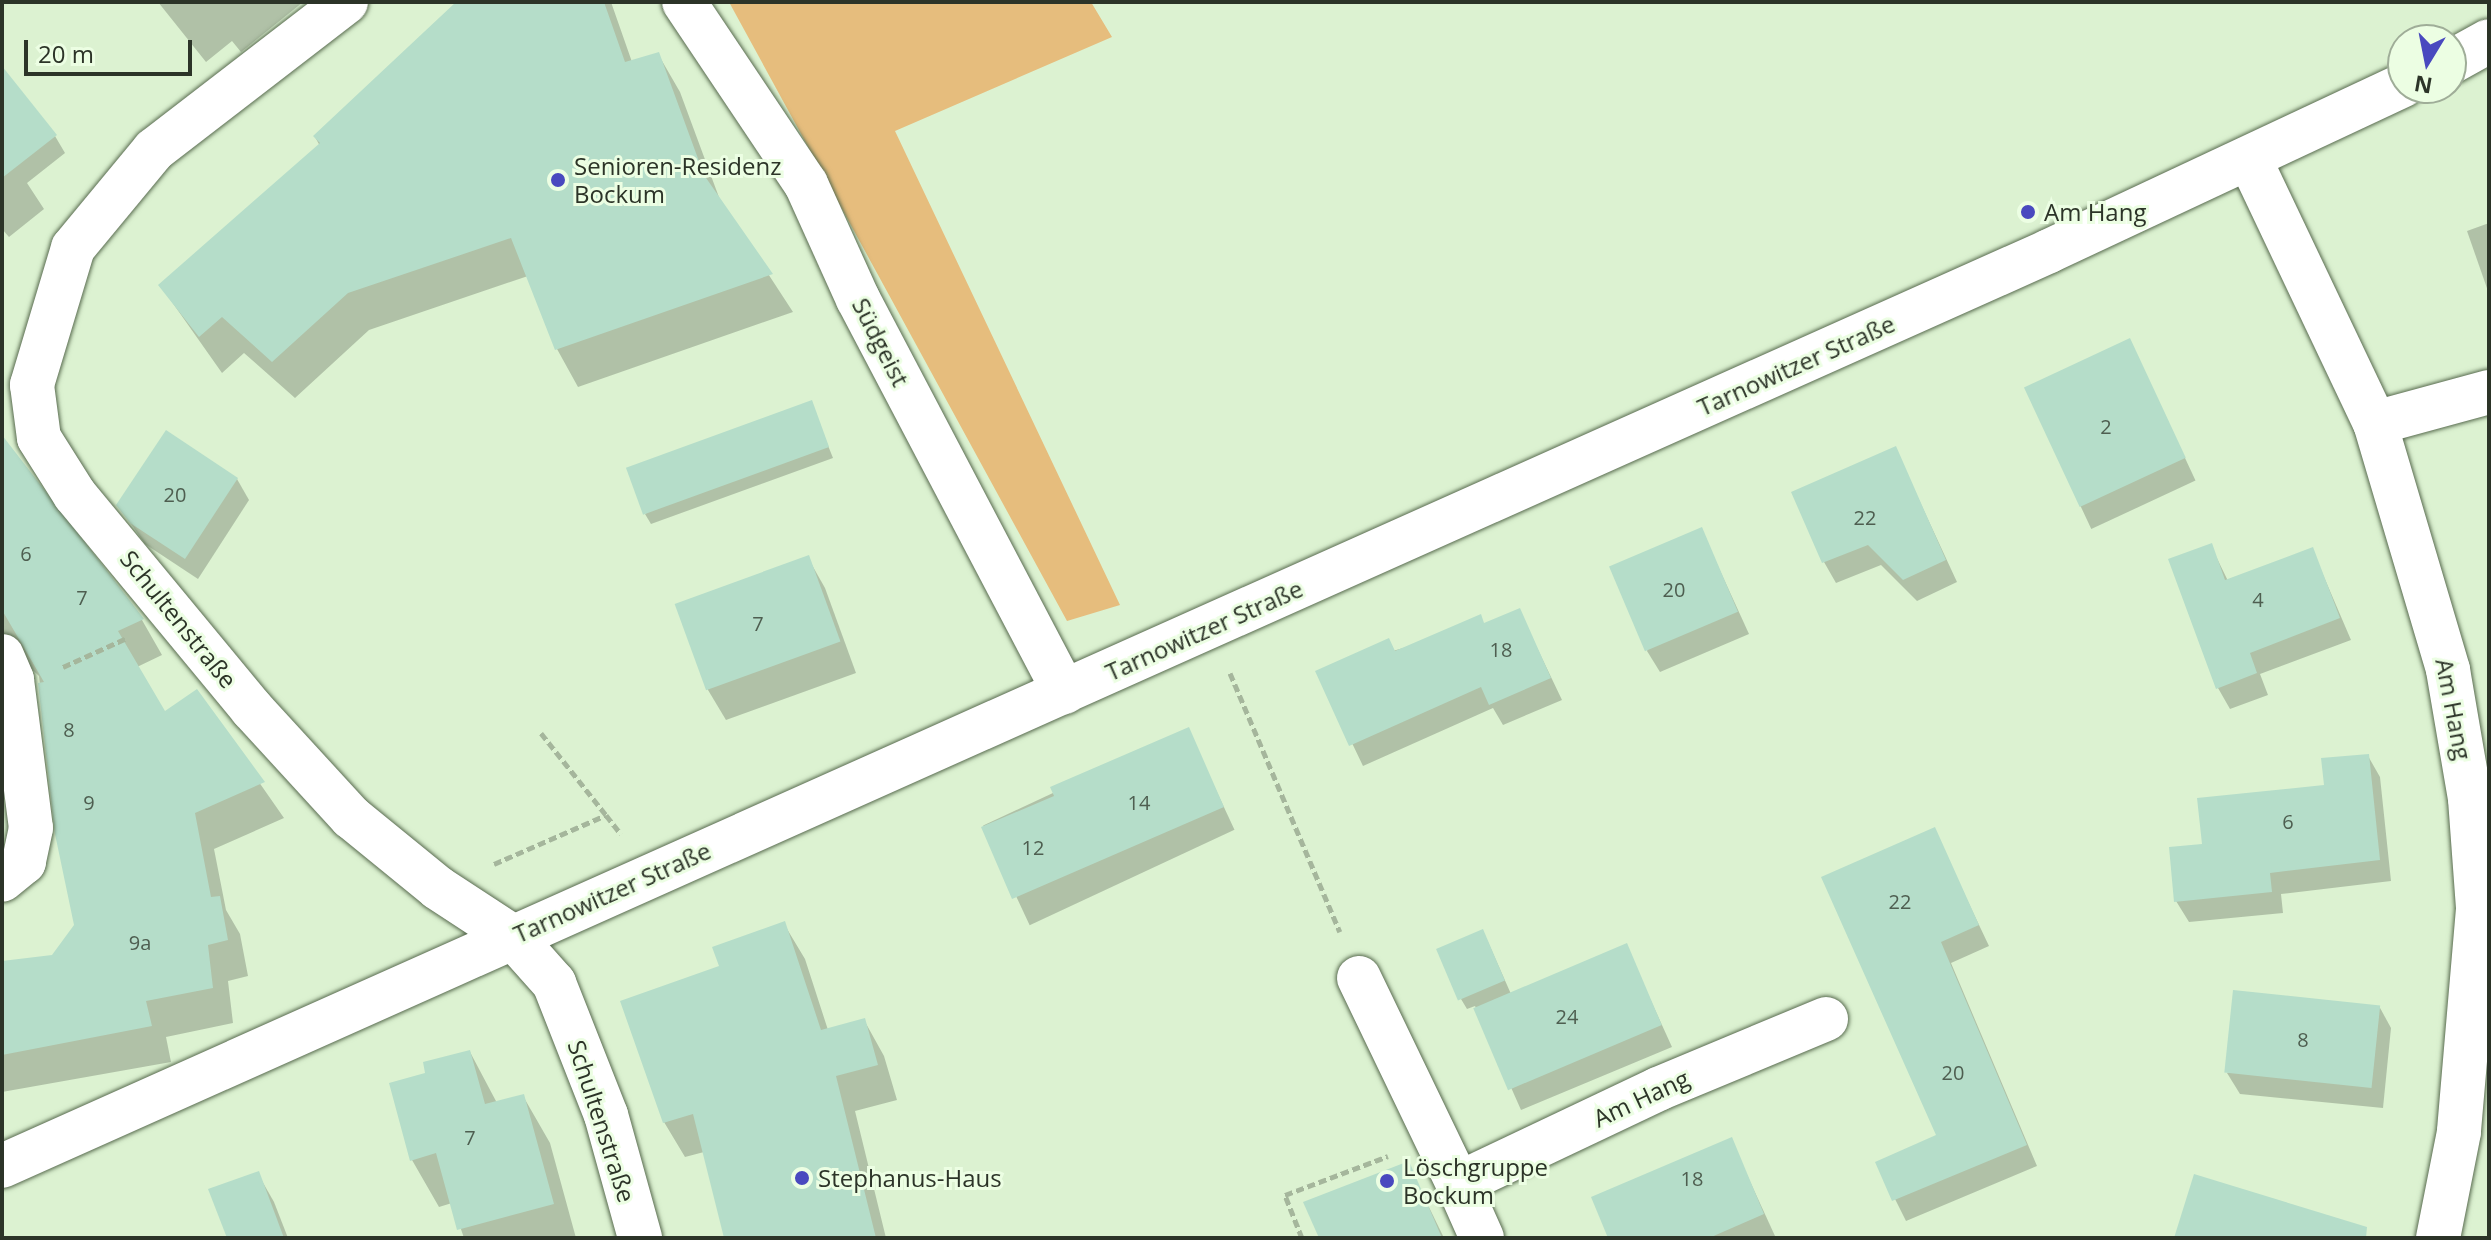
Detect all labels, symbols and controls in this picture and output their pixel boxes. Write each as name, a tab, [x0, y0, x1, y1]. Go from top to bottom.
scale bar	[28, 24, 196, 74]
north arrow	[2387, 24, 2467, 104]
text: 20 m	[38, 37, 94, 70]
text: N	[2412, 69, 2435, 102]
place label: Senioren-Residenz Bockum	[574, 152, 781, 208]
marker: Senioren-Residenz Bockum	[549, 171, 567, 189]
place label: Am Hang	[2044, 198, 2146, 226]
marker: Am Hang	[2019, 203, 2037, 221]
street label: Südgeist	[847, 293, 915, 391]
street label: Tarnowitzer Straße	[1693, 309, 1899, 421]
house number: 2	[2100, 414, 2112, 438]
house number: 20	[164, 482, 186, 506]
house number: 22	[1854, 505, 1876, 529]
house number: 6	[20, 541, 32, 565]
street label: Schultenstraße	[115, 544, 243, 694]
street label: Tarnowitzer Straße	[1101, 574, 1307, 686]
house number: 20	[1663, 577, 1685, 601]
house number: 7	[76, 585, 88, 609]
house number: 4	[2252, 587, 2264, 611]
house number: 7	[752, 611, 764, 635]
house number: 18	[1490, 637, 1512, 661]
street label: Am Hang	[2430, 656, 2478, 762]
house number: 8	[63, 717, 75, 741]
house number: 9	[83, 790, 95, 814]
house number: 14	[1128, 790, 1150, 814]
house number: 6	[2282, 809, 2294, 833]
house number: 12	[1022, 835, 1044, 859]
street label: Tarnowitzer Straße	[509, 836, 715, 948]
house number: 22	[1889, 889, 1911, 913]
house number: 9a	[129, 930, 151, 954]
house number: 24	[1556, 1004, 1578, 1028]
house number: 8	[2297, 1027, 2309, 1051]
street label: Schultenstraße	[562, 1036, 642, 1206]
house number: 20	[1942, 1060, 1964, 1084]
street label: Am Hang	[1589, 1063, 1693, 1133]
house number: 7	[464, 1125, 476, 1149]
place label: Löschgruppe Bockum	[1403, 1153, 1548, 1209]
place label: Stephanus-Haus	[818, 1164, 1002, 1192]
house number: 18	[1681, 1166, 1703, 1190]
marker: Stephanus-Haus	[793, 1169, 811, 1187]
marker: Löschgruppe Bockum	[1378, 1172, 1396, 1190]

